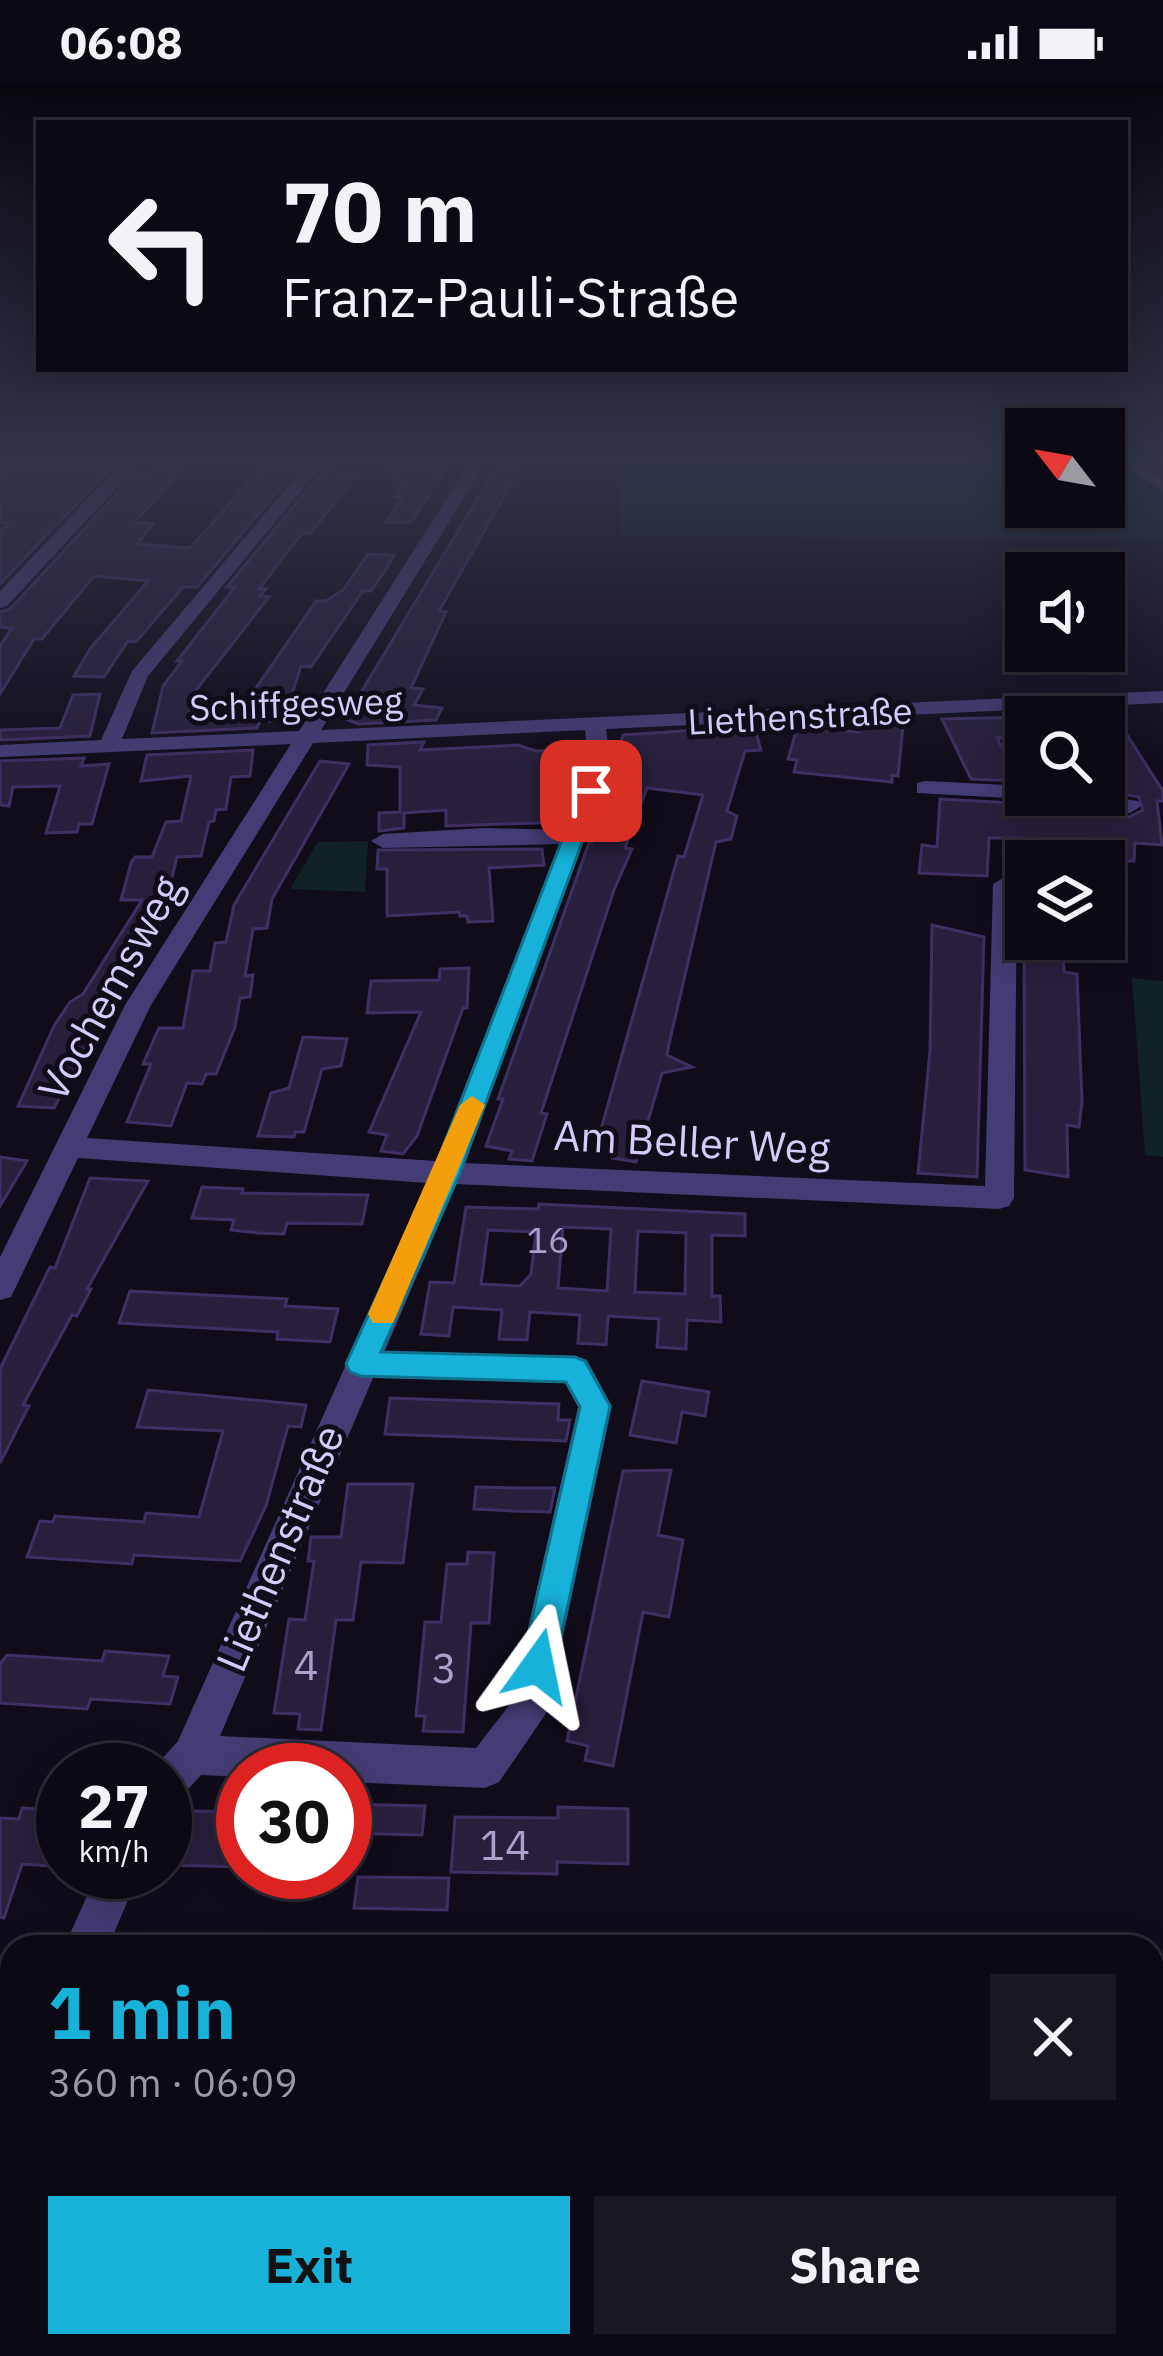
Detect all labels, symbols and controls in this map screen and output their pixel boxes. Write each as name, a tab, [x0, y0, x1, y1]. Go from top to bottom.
text: 06:08	[60, 13, 183, 71]
text: 70 m	[282, 156, 478, 265]
icon: left	[84, 168, 240, 324]
text: Franz-Pauli-Straße	[282, 262, 739, 332]
north arrow	[1005, 408, 1125, 528]
map controls	[1005, 408, 1125, 960]
button: sound	[1005, 552, 1125, 672]
street label: Schiffgesweg	[188, 676, 404, 731]
street label: Liethenstraße	[686, 686, 914, 745]
button: search	[1005, 696, 1125, 816]
pin	[540, 740, 642, 842]
icon: arrive	[558, 758, 624, 824]
button: layers	[1005, 840, 1125, 960]
street label: Vochemsweg	[25, 865, 194, 1110]
street label: Am Beller Weg	[552, 1107, 832, 1176]
house number: 16	[526, 1216, 570, 1263]
street label: Liethenstraße	[203, 1416, 356, 1679]
position arrow	[475, 1603, 601, 1729]
house number: 4	[293, 1637, 319, 1692]
house number: 3	[431, 1640, 457, 1695]
speed limit sign: 30	[216, 1743, 372, 1899]
text: 27	[78, 1766, 150, 1845]
house number: 14	[480, 1817, 530, 1872]
text: km/h	[79, 1831, 149, 1870]
text: 1 min	[48, 1965, 236, 2059]
button: close	[990, 1974, 1116, 2100]
text: 360 m · 06:09	[48, 2057, 298, 2108]
button: Exit	[48, 2196, 570, 2334]
button: Share	[594, 2196, 1116, 2334]

